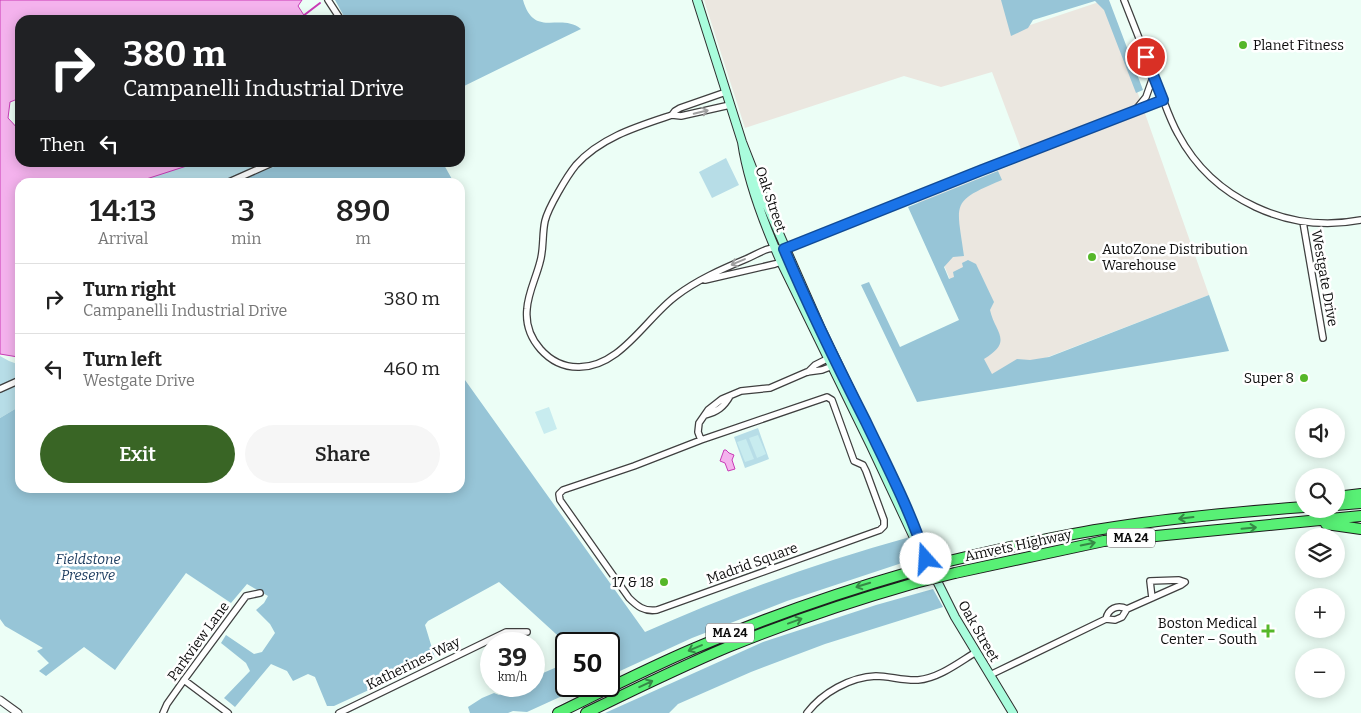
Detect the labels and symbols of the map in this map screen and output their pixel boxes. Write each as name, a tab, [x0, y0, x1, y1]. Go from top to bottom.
pin	[1125, 36, 1167, 78]
place label: Planet Fitness	[1253, 37, 1344, 54]
marker: Planet Fitness	[1237, 39, 1249, 51]
one-way arrow	[693, 107, 709, 116]
street label: Oak Street	[751, 164, 790, 234]
street label: Westgate Drive	[1308, 228, 1341, 328]
place label: AutoZone Distribution Warehouse	[1102, 241, 1248, 274]
marker: AutoZone Distribution Warehouse	[1086, 251, 1098, 263]
one-way arrow	[731, 257, 746, 267]
place label: Super 8	[1244, 370, 1294, 387]
marker: Super 8	[1298, 372, 1310, 384]
one-way arrow	[1178, 513, 1194, 523]
one-way arrow	[1241, 523, 1257, 532]
street label: Amvets Highway	[963, 526, 1074, 565]
road number: MA 24	[1107, 528, 1155, 548]
position arrow	[899, 532, 951, 584]
street label: Madrid Square	[704, 539, 800, 588]
one-way arrow	[1079, 539, 1095, 549]
park label: Fieldstone Preserve	[55, 551, 121, 584]
place label: 17 & 18	[612, 574, 654, 591]
marker: 17 & 18	[658, 576, 670, 588]
one-way arrow	[856, 581, 872, 591]
street label: Parkview Lane	[164, 598, 233, 684]
street label: Oak Street	[954, 598, 1003, 665]
place label: Boston Medical Center – South	[1158, 615, 1257, 648]
one-way arrow	[787, 616, 803, 625]
road number: MA 24	[706, 624, 754, 642]
marker: Boston Medical Center – South	[1261, 624, 1275, 638]
speed limit sign: 50	[555, 632, 620, 697]
street label: Katherines Way	[364, 633, 463, 694]
one-way arrow	[687, 645, 702, 654]
one-way arrow	[638, 679, 653, 688]

